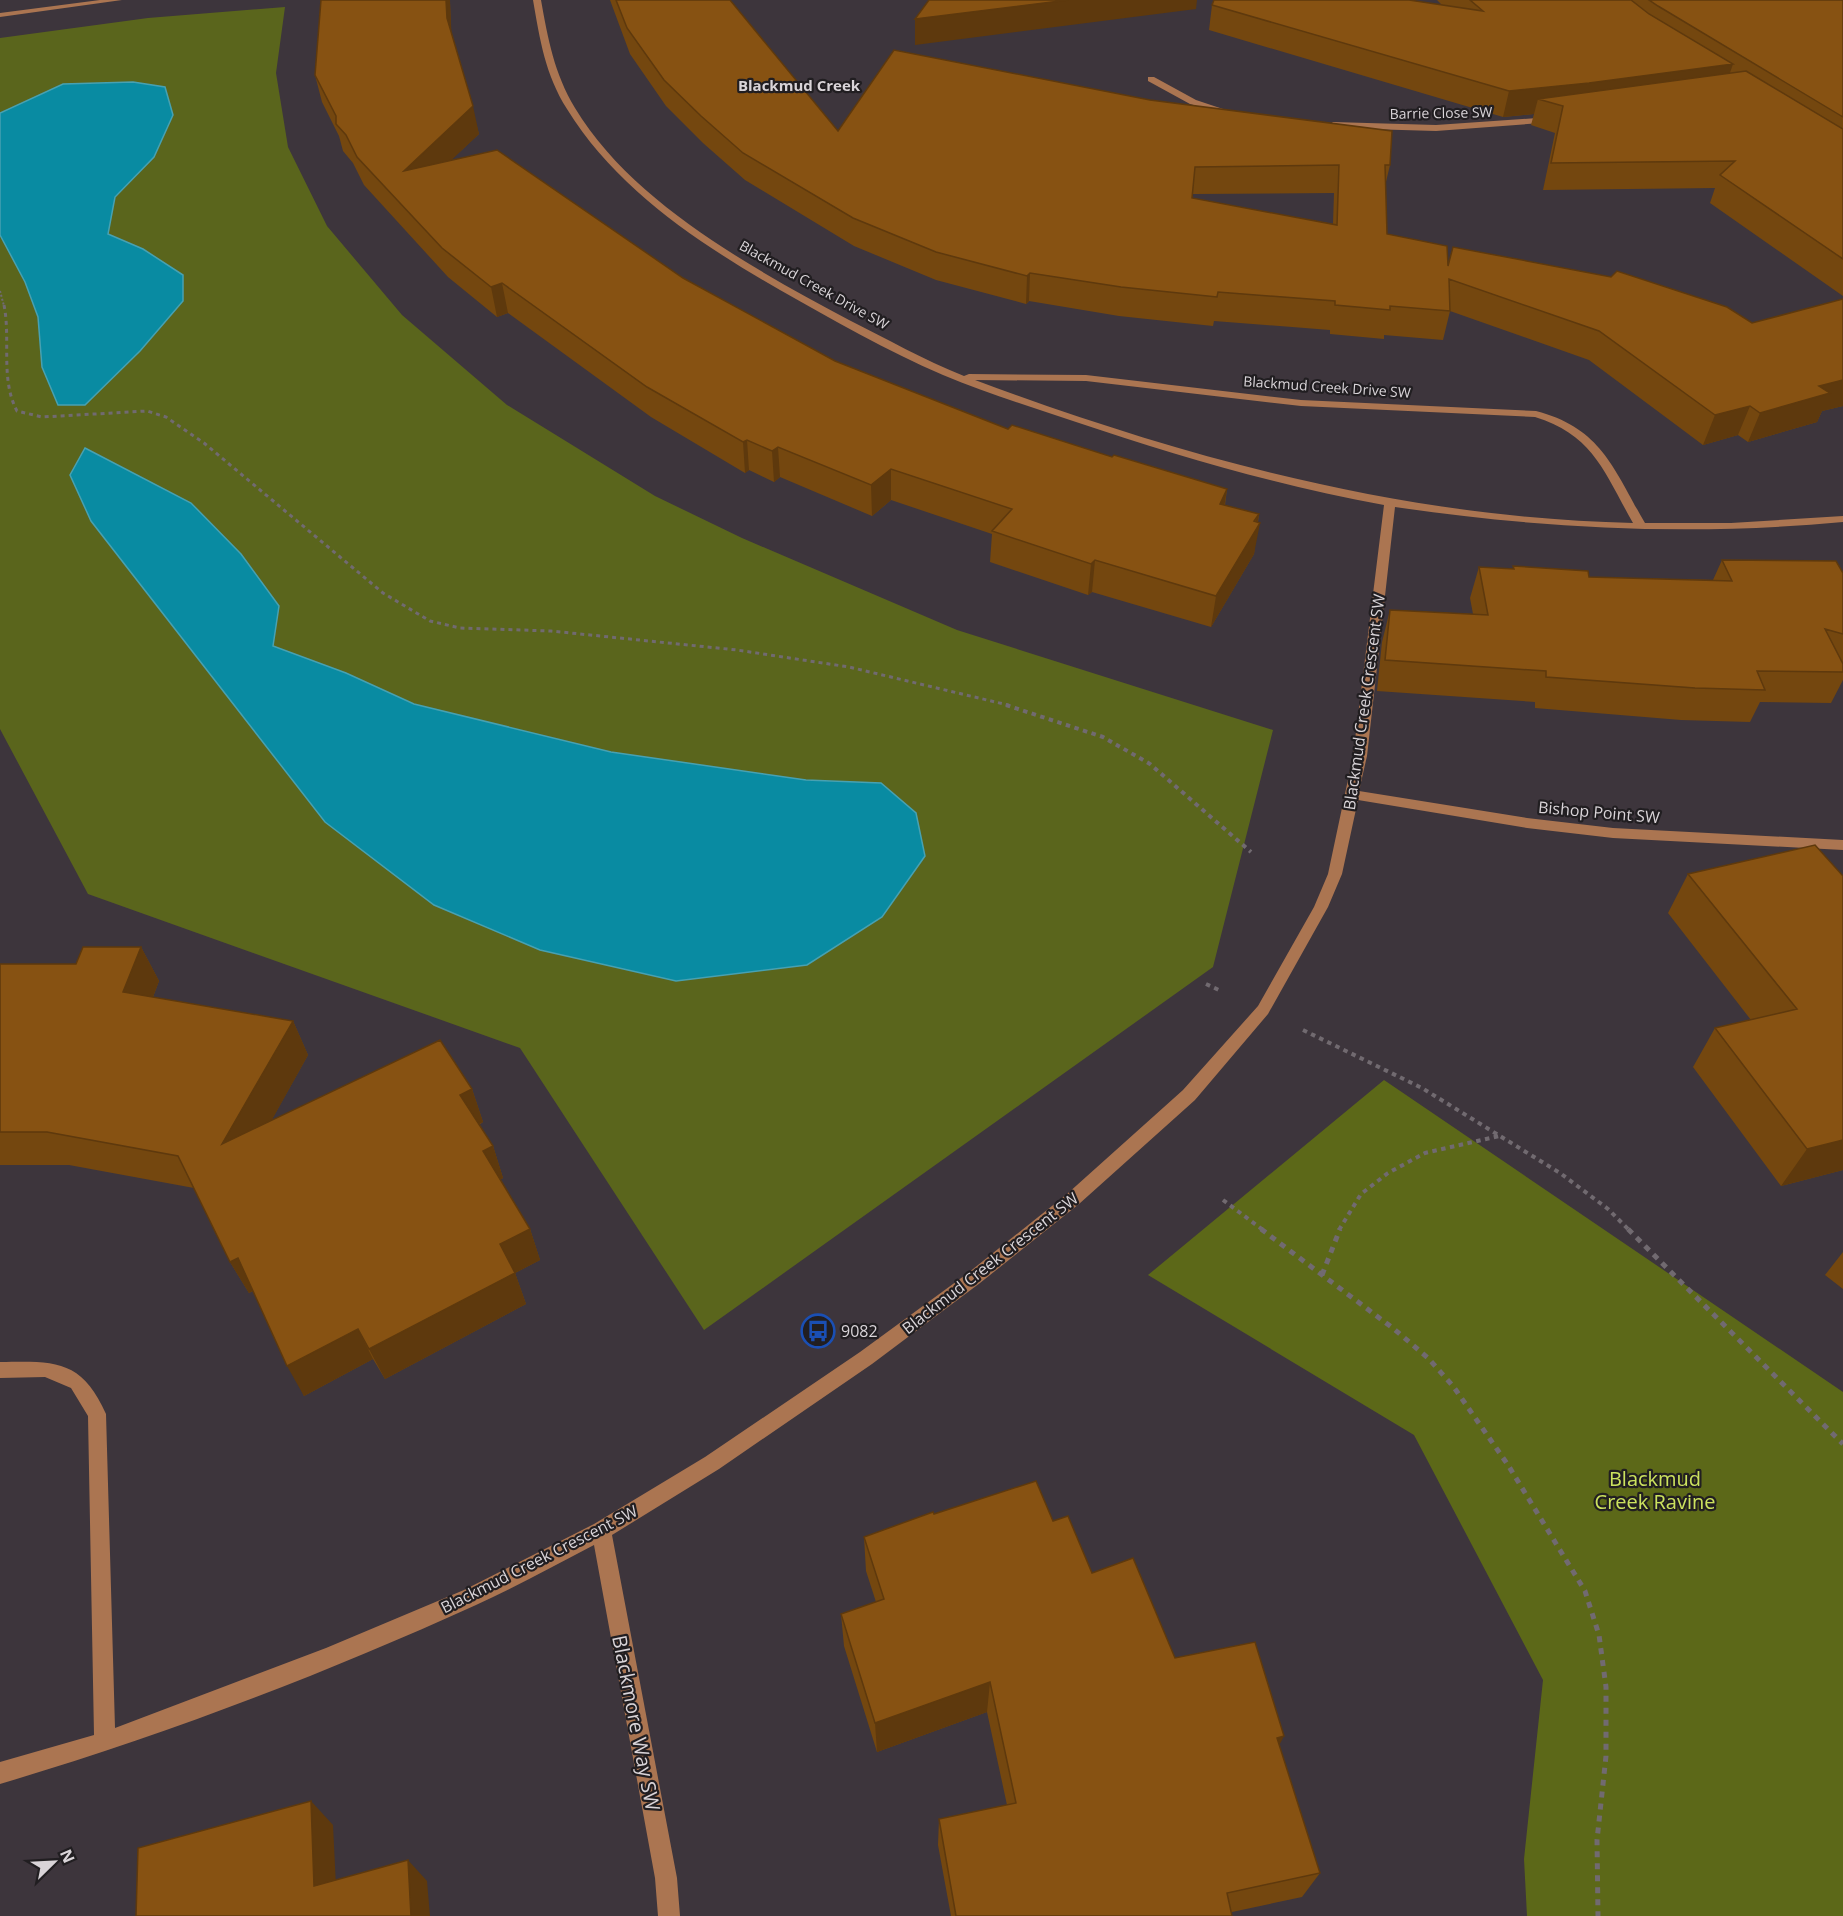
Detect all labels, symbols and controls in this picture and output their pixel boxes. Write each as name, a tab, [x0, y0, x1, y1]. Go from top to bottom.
district label: Blackmud Creek	[738, 75, 861, 95]
street label: Barrie Close SW	[1389, 102, 1493, 123]
street label: Blackmud Creek Drive SW	[736, 236, 892, 334]
street label: Blackmud Creek Drive SW	[1243, 371, 1412, 402]
street label: Blackmud Creek Crescent SW	[1338, 592, 1390, 812]
street label: Bishop Point SW	[1537, 796, 1661, 828]
street label: Blackmud Creek Crescent SW	[897, 1187, 1083, 1339]
bus stop icon: 9082	[800, 1313, 836, 1349]
place label: 9082	[841, 1320, 878, 1342]
park label: Blackmud Creek Ravine	[1595, 1465, 1715, 1515]
street label: Blackmud Creek Crescent SW	[437, 1500, 641, 1618]
street label: Blackmore Way SW	[606, 1633, 667, 1814]
north arrow	[24, 1832, 84, 1892]
text: N	[55, 1845, 80, 1866]

